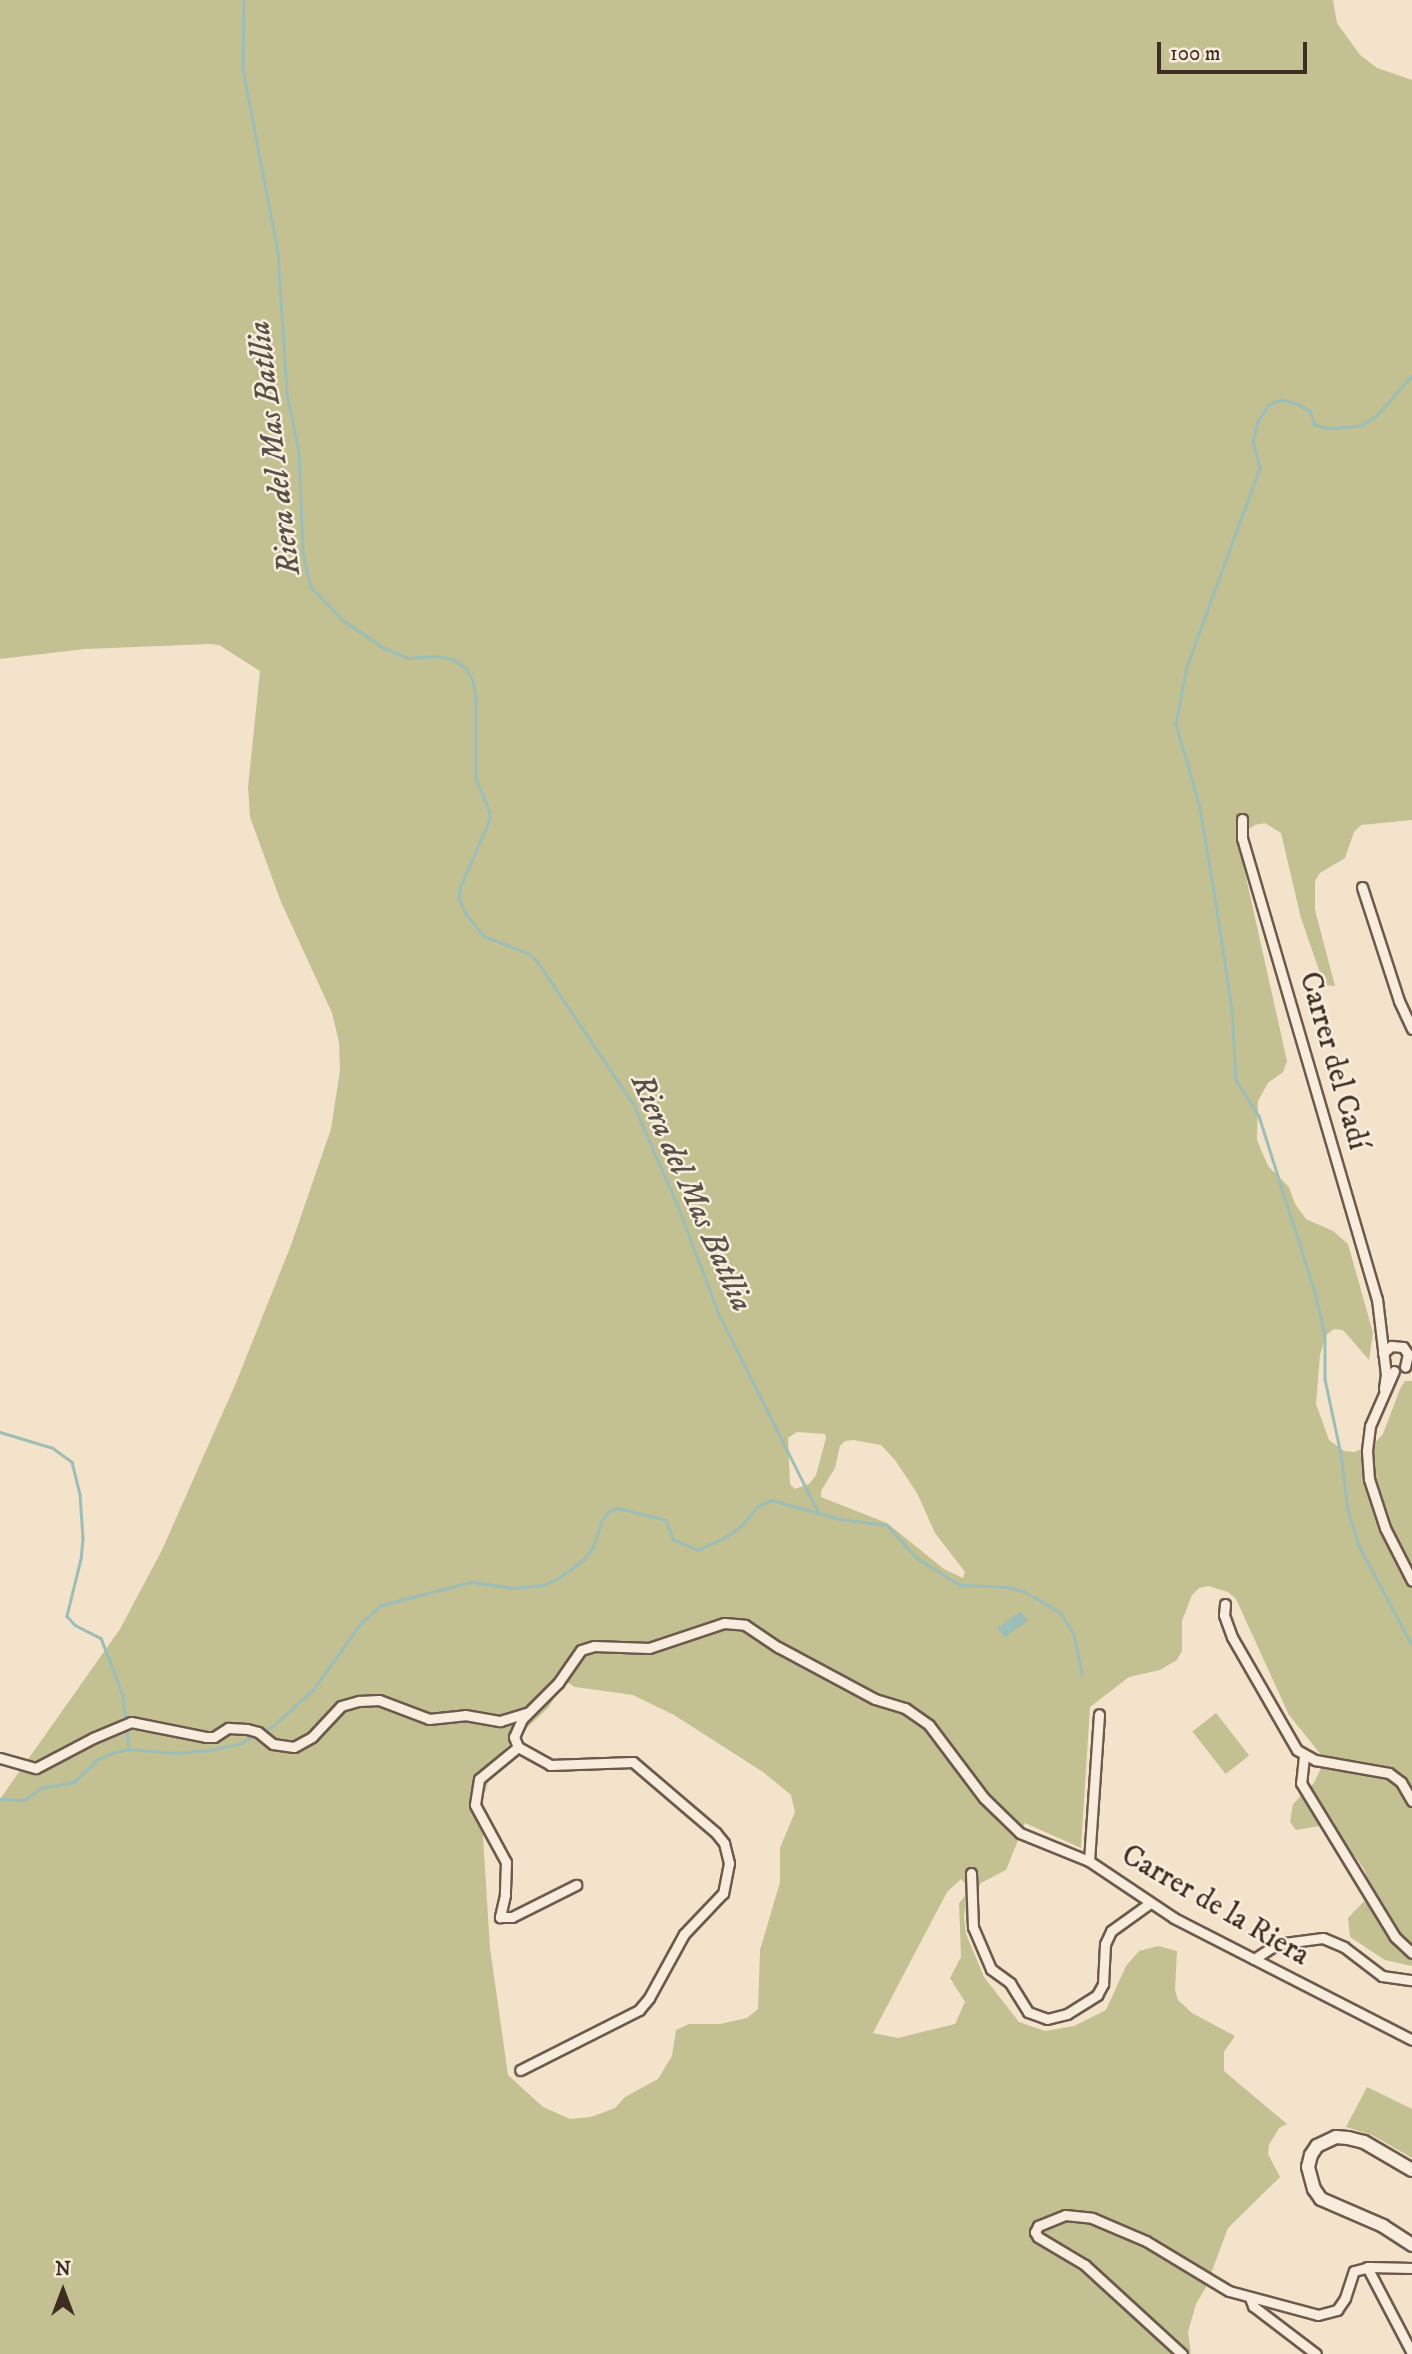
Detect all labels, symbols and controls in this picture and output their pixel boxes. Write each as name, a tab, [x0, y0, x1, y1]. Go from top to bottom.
scale bar	[1160, 28, 1310, 72]
text: 100 m	[1170, 41, 1221, 67]
water label: Riera del Mas Batllia	[240, 319, 310, 577]
street label: Carrer del Cadí	[1290, 968, 1376, 1154]
water label: Riera del Mas Batllia	[621, 1068, 761, 1318]
street label: Carrer de la Riera	[1115, 1838, 1315, 1974]
north arrow	[28, 2256, 98, 2326]
text: N	[55, 2258, 71, 2281]

